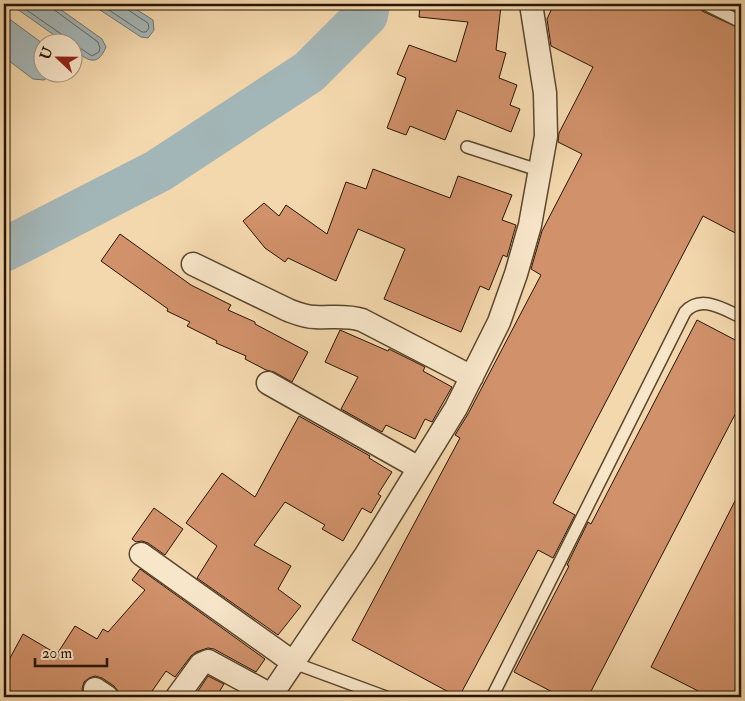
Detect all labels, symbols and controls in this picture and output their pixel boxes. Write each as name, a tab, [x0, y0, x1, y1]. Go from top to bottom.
north arrow	[32, 32, 82, 82]
text: U	[36, 44, 57, 62]
scale bar	[35, 636, 108, 668]
text: 20 m	[42, 644, 72, 663]

